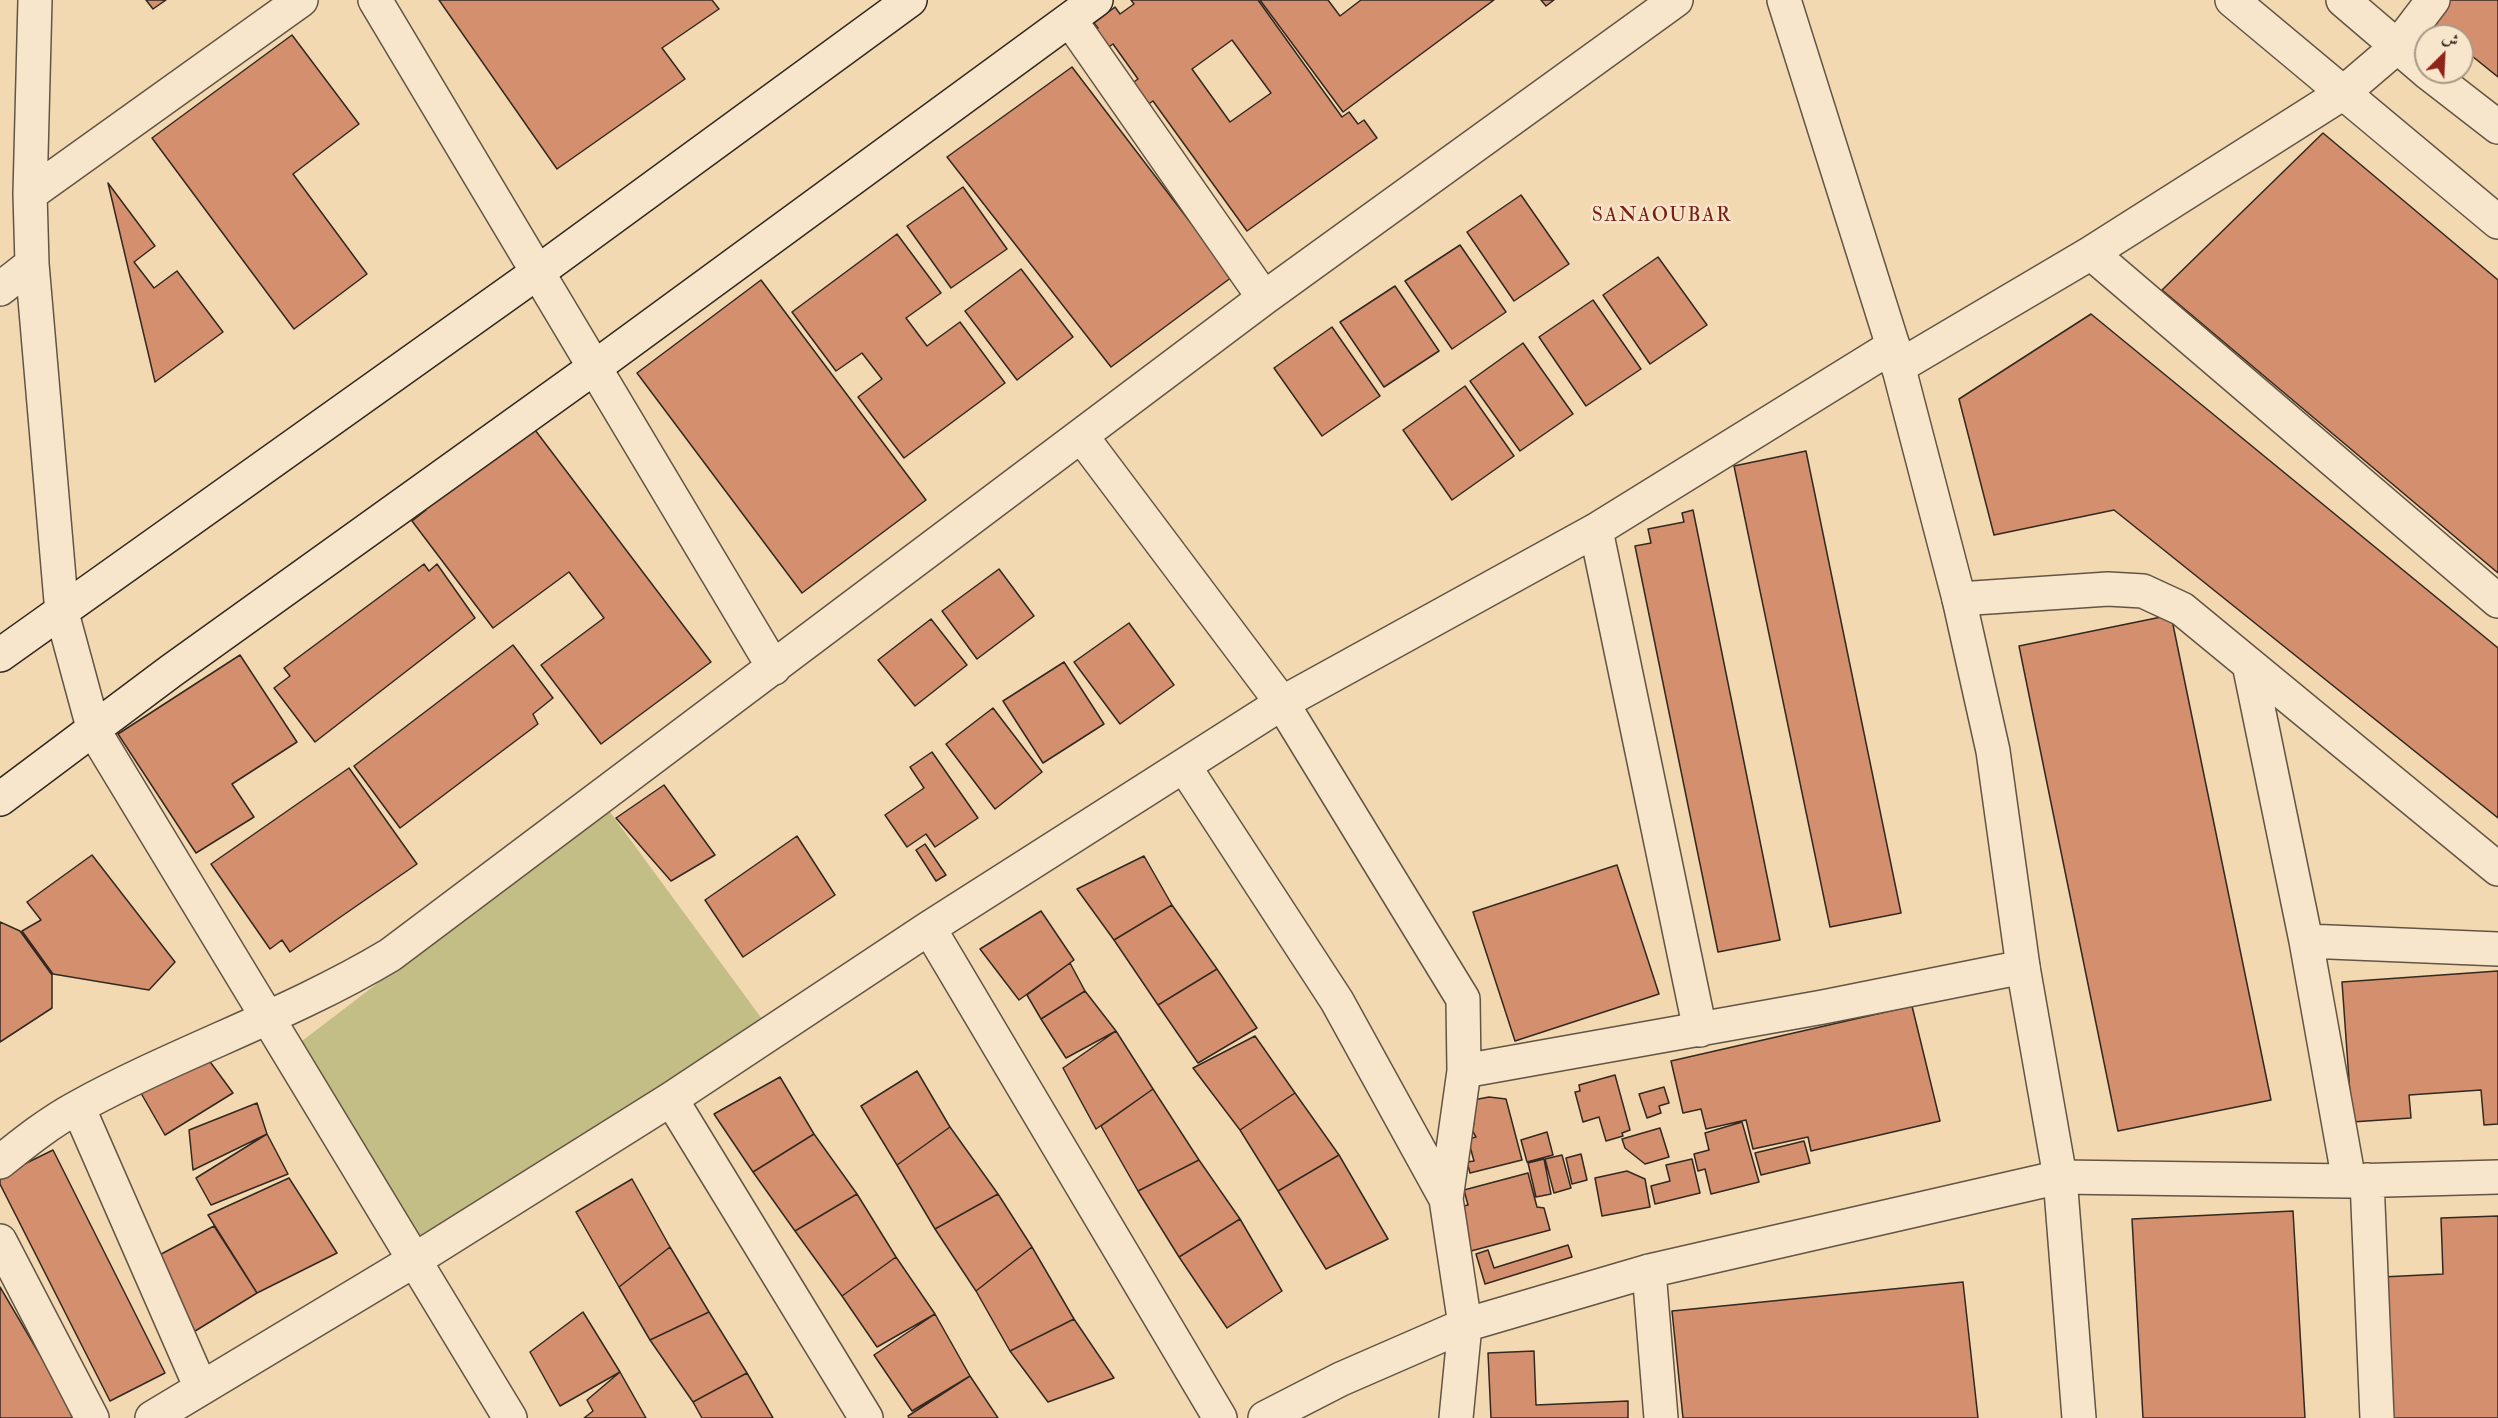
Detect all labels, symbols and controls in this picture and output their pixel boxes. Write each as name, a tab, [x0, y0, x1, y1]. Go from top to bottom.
north arrow	[2414, 24, 2474, 84]
text: ش	[2439, 27, 2462, 52]
district label: SANAOUBAR	[1592, 205, 1732, 229]

